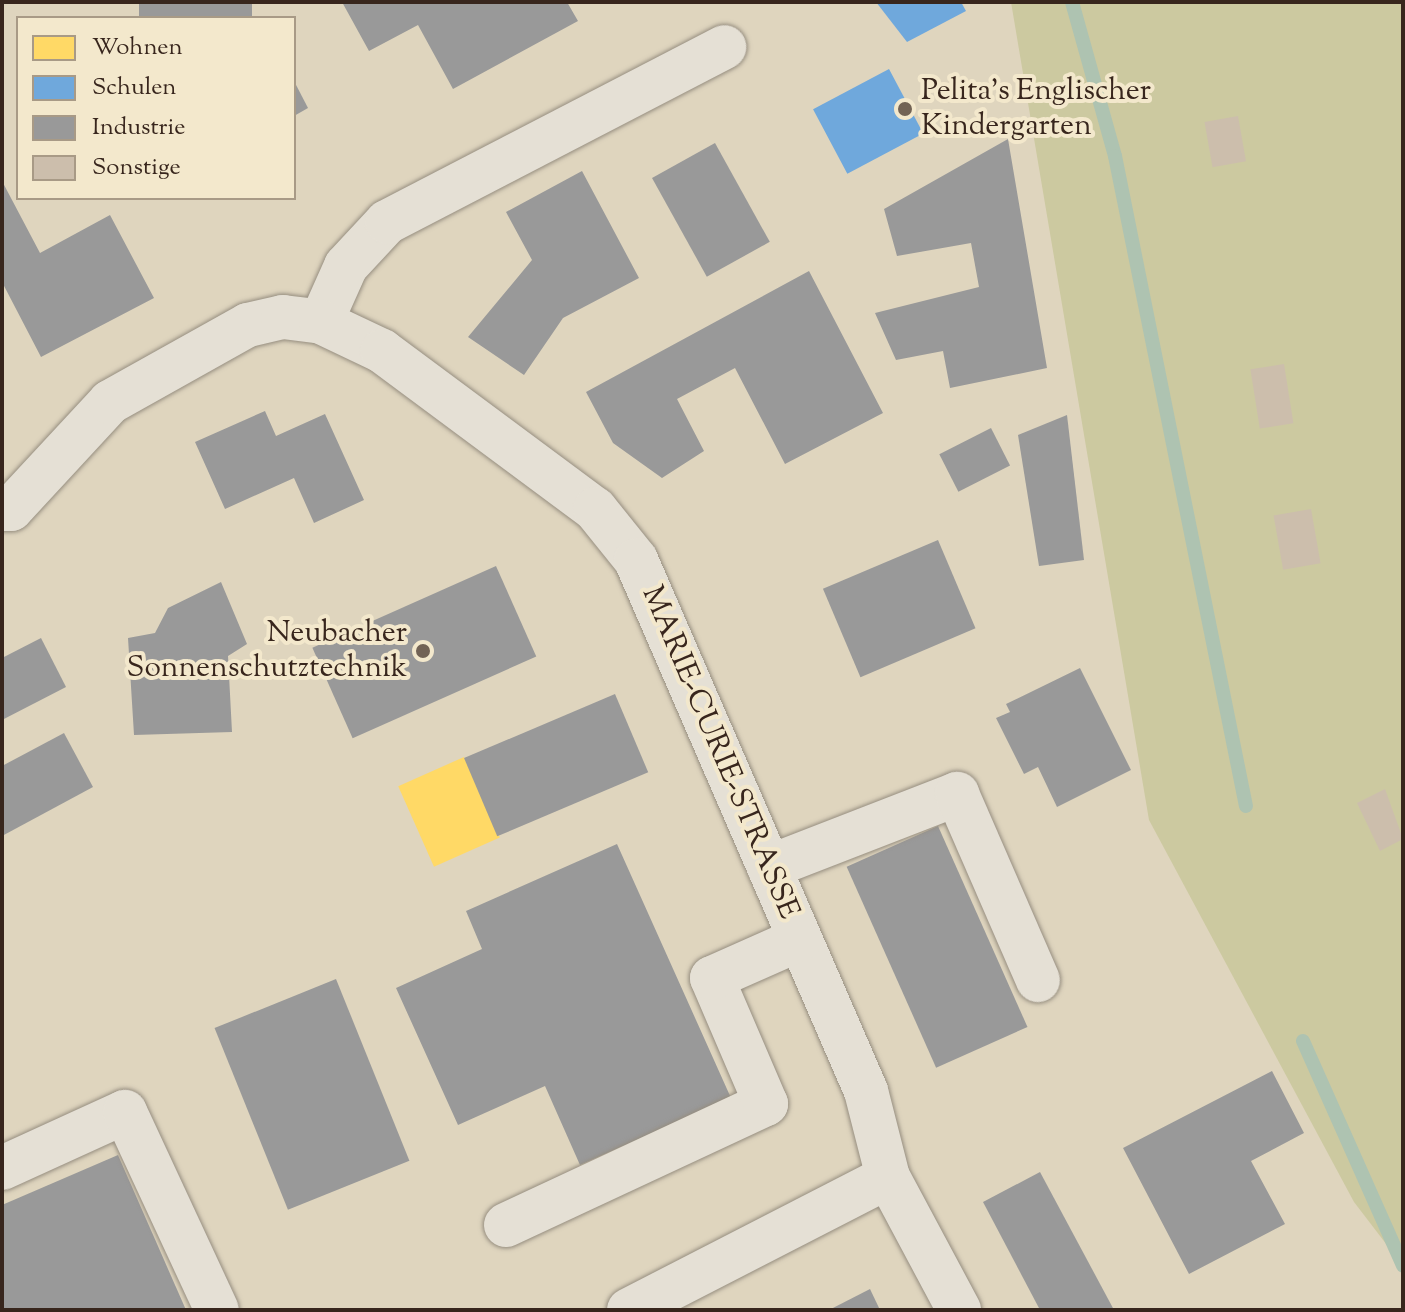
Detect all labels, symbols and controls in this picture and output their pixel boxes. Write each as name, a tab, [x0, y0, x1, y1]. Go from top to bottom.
legend	[16, 16, 296, 200]
text: Wohnen	[92, 31, 183, 65]
text: Schulen	[92, 71, 177, 105]
place label: Pelita's Englischer Kindergarten	[921, 74, 1151, 144]
marker: Pelita's Englischer Kindergarten	[896, 100, 914, 118]
text: Industrie	[92, 111, 185, 145]
text: Sonstige	[92, 151, 181, 185]
street label: MARIE-CURIE-STRASSE	[632, 581, 806, 925]
place label: Neubacher Sonnenschutztechnik	[127, 616, 407, 686]
marker: Neubacher Sonnenschutztechnik	[414, 642, 432, 660]

